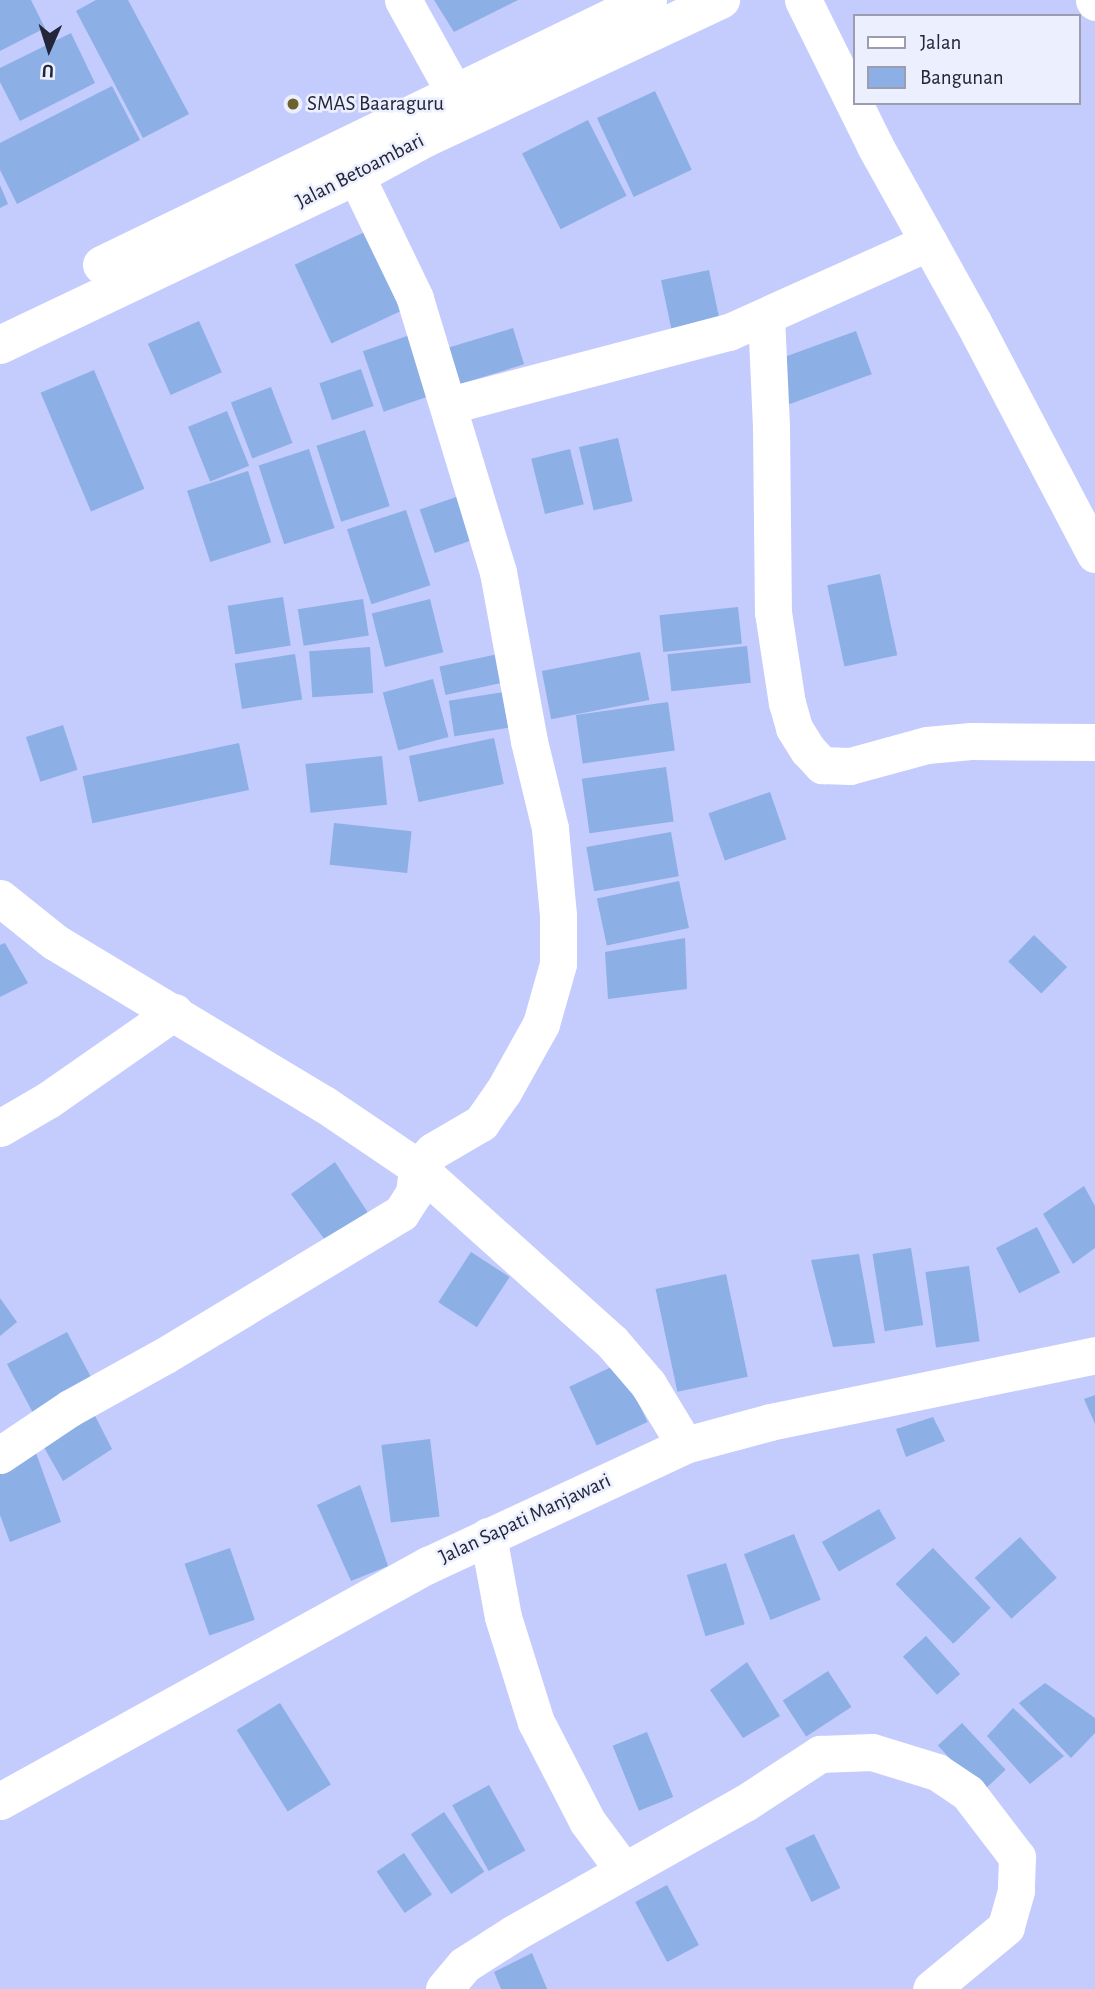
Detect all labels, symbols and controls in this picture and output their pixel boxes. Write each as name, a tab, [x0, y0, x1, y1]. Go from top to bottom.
north arrow	[14, 14, 84, 84]
legend	[853, 14, 1081, 105]
text: Jalan	[920, 32, 961, 53]
text: U	[41, 61, 54, 80]
text: Bangunan	[920, 67, 1004, 88]
place label: SMAS Baaraguru	[307, 91, 444, 117]
marker: SMAS Baaraguru	[285, 96, 301, 112]
street label: Jalan Betoambari	[292, 128, 428, 214]
street label: Jalan Sapati Manjawari	[435, 1468, 615, 1570]

